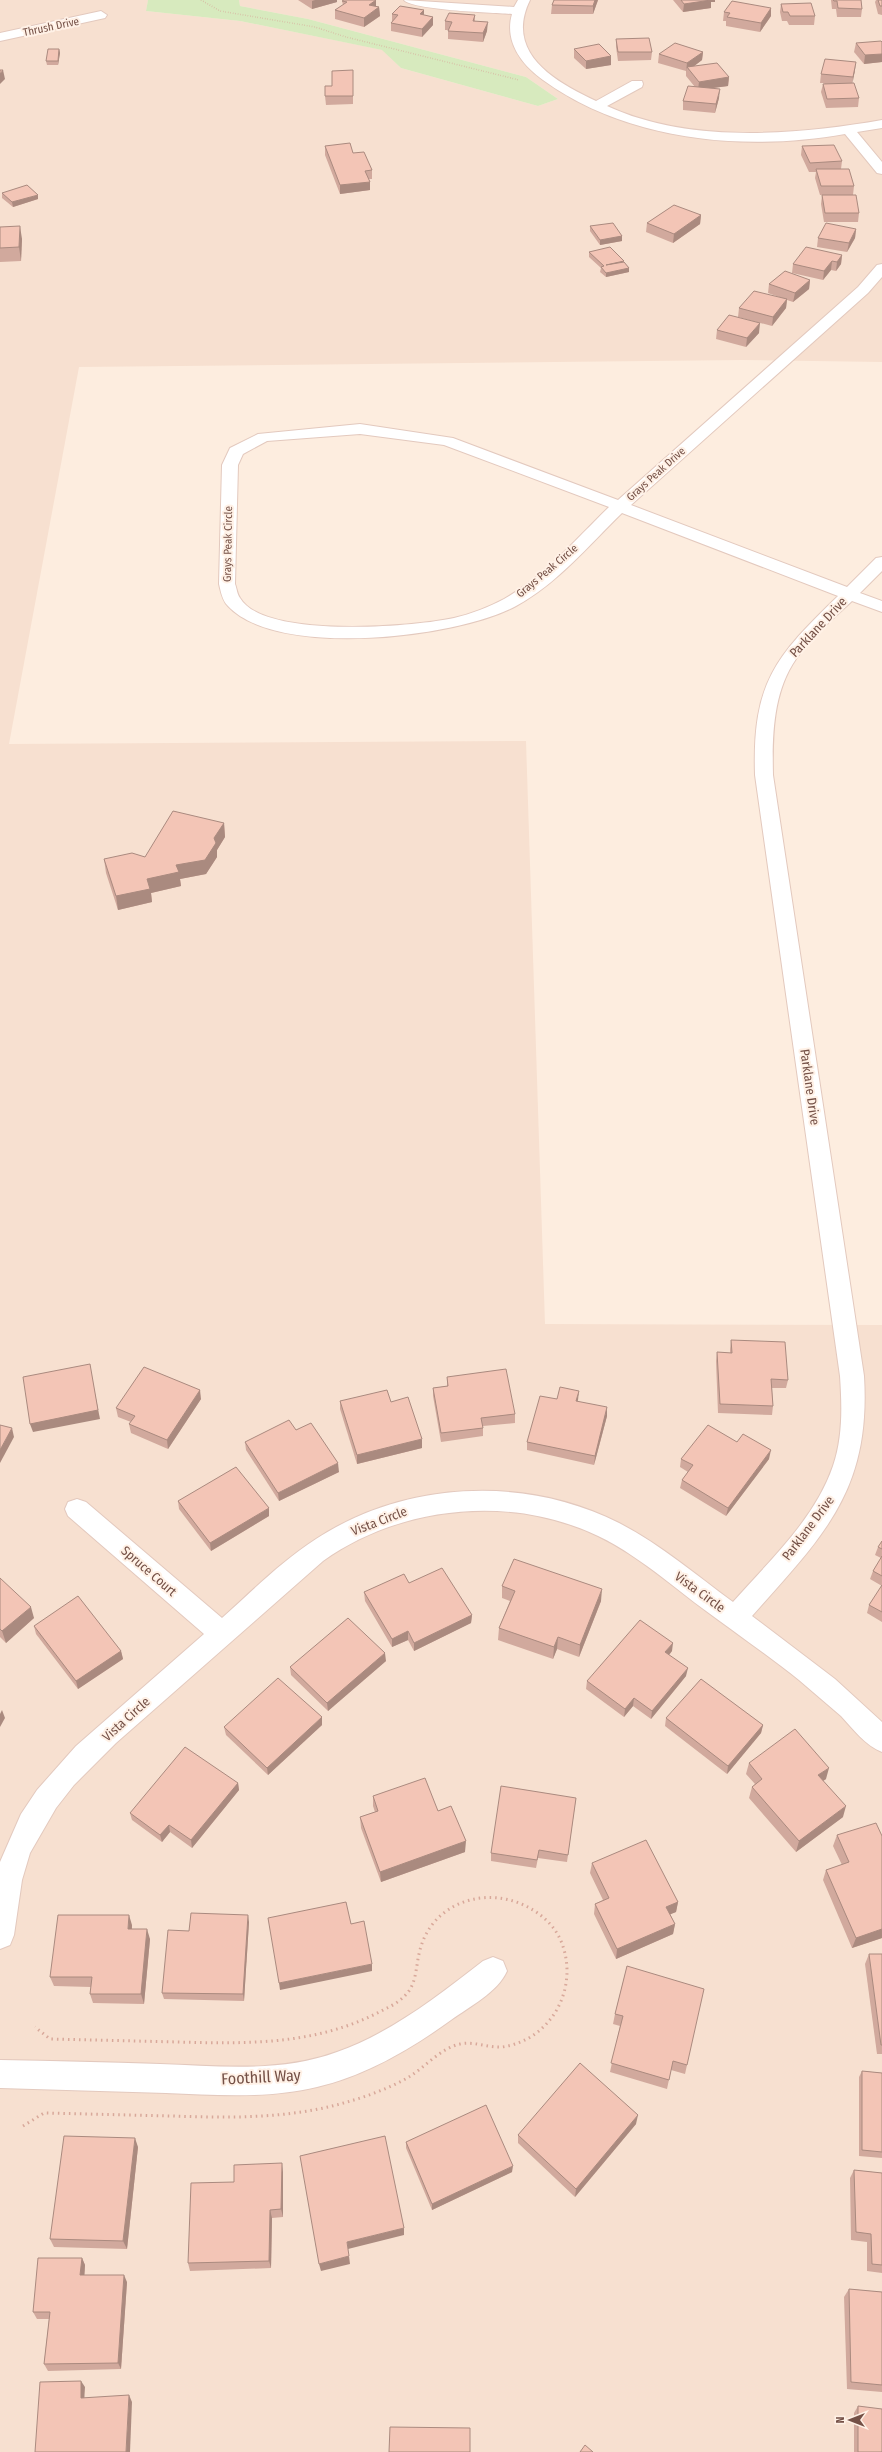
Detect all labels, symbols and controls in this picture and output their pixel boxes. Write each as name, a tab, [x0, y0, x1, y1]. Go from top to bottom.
street label: Thrush Drive	[22, 15, 80, 39]
street label: Grays Peak Drive	[624, 444, 688, 504]
street label: Grays Peak Circle	[221, 506, 235, 582]
street label: Grays Peak Circle	[514, 542, 580, 600]
street label: Parklane Drive	[786, 594, 850, 660]
street label: Parklane Drive	[797, 1048, 823, 1126]
street label: Parklane Drive	[779, 1493, 837, 1563]
street label: Vista Circle	[349, 1504, 409, 1538]
street label: Spruce Court	[118, 1543, 180, 1600]
street label: Vista Circle	[672, 1569, 728, 1615]
street label: Vista Circle	[99, 1694, 153, 1744]
street label: Foothill Way	[221, 2065, 302, 2089]
north arrow	[830, 2400, 870, 2440]
text: N	[834, 2417, 847, 2423]

